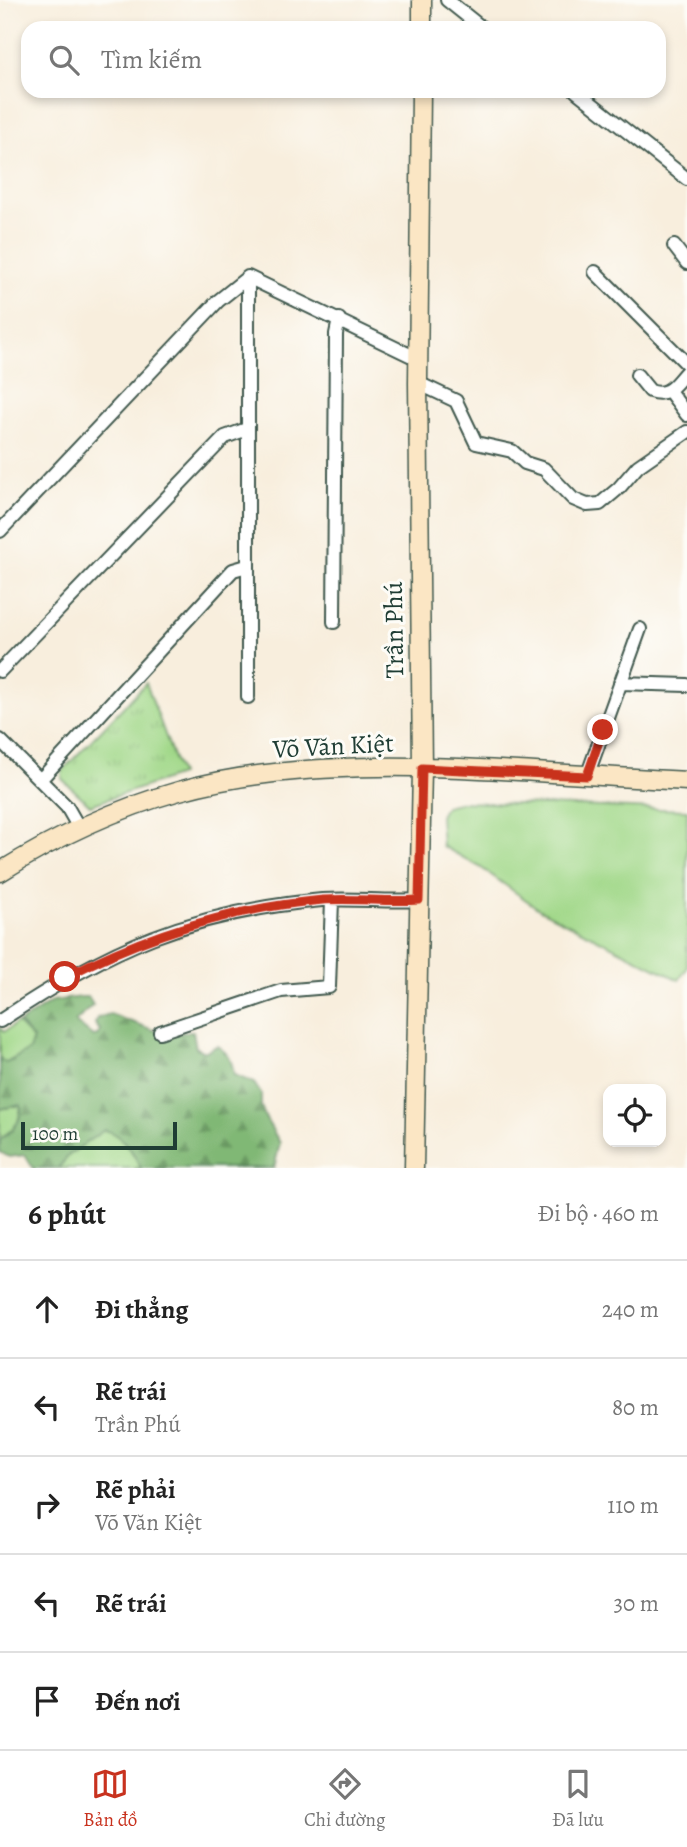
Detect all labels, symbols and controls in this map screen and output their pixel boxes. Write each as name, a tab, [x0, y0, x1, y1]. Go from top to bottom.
search box	[21, 21, 666, 98]
icon: search	[45, 41, 83, 79]
text: Tìm kiếm	[101, 42, 202, 77]
street label: Trần Phú	[376, 580, 412, 679]
route end	[587, 714, 618, 745]
street label: Võ Văn Kiệt	[271, 725, 395, 767]
route start	[49, 961, 80, 992]
map controls	[603, 1084, 666, 1147]
button: locate	[603, 1084, 666, 1147]
scale bar	[21, 1119, 177, 1151]
text: 100 m	[32, 1121, 78, 1147]
text: 6 phút	[28, 1194, 106, 1234]
text: Đi bộ · 460 m	[538, 1198, 659, 1229]
icon: ahead	[28, 1290, 66, 1328]
text: Đi thẳng	[95, 1292, 189, 1327]
text: 240 m	[602, 1294, 659, 1325]
text: Rẽ trái	[95, 1374, 167, 1409]
icon: left	[28, 1388, 66, 1426]
text: 80 m	[612, 1392, 659, 1423]
text: Trần Phú	[95, 1409, 181, 1440]
text: Rẽ phải	[95, 1472, 176, 1507]
icon: right	[28, 1486, 66, 1524]
text: 110 m	[607, 1490, 659, 1521]
text: Võ Văn Kiệt	[95, 1507, 202, 1538]
icon: left	[28, 1584, 66, 1622]
text: Rẽ trái	[95, 1586, 167, 1621]
text: 30 m	[613, 1588, 659, 1619]
icon: arrive	[28, 1682, 66, 1720]
text: Đến nơi	[95, 1684, 181, 1719]
tab: Bản đồ	[83, 1765, 137, 1833]
tab: Chỉ đường	[304, 1765, 386, 1833]
tab: Đã lưu	[552, 1765, 604, 1833]

